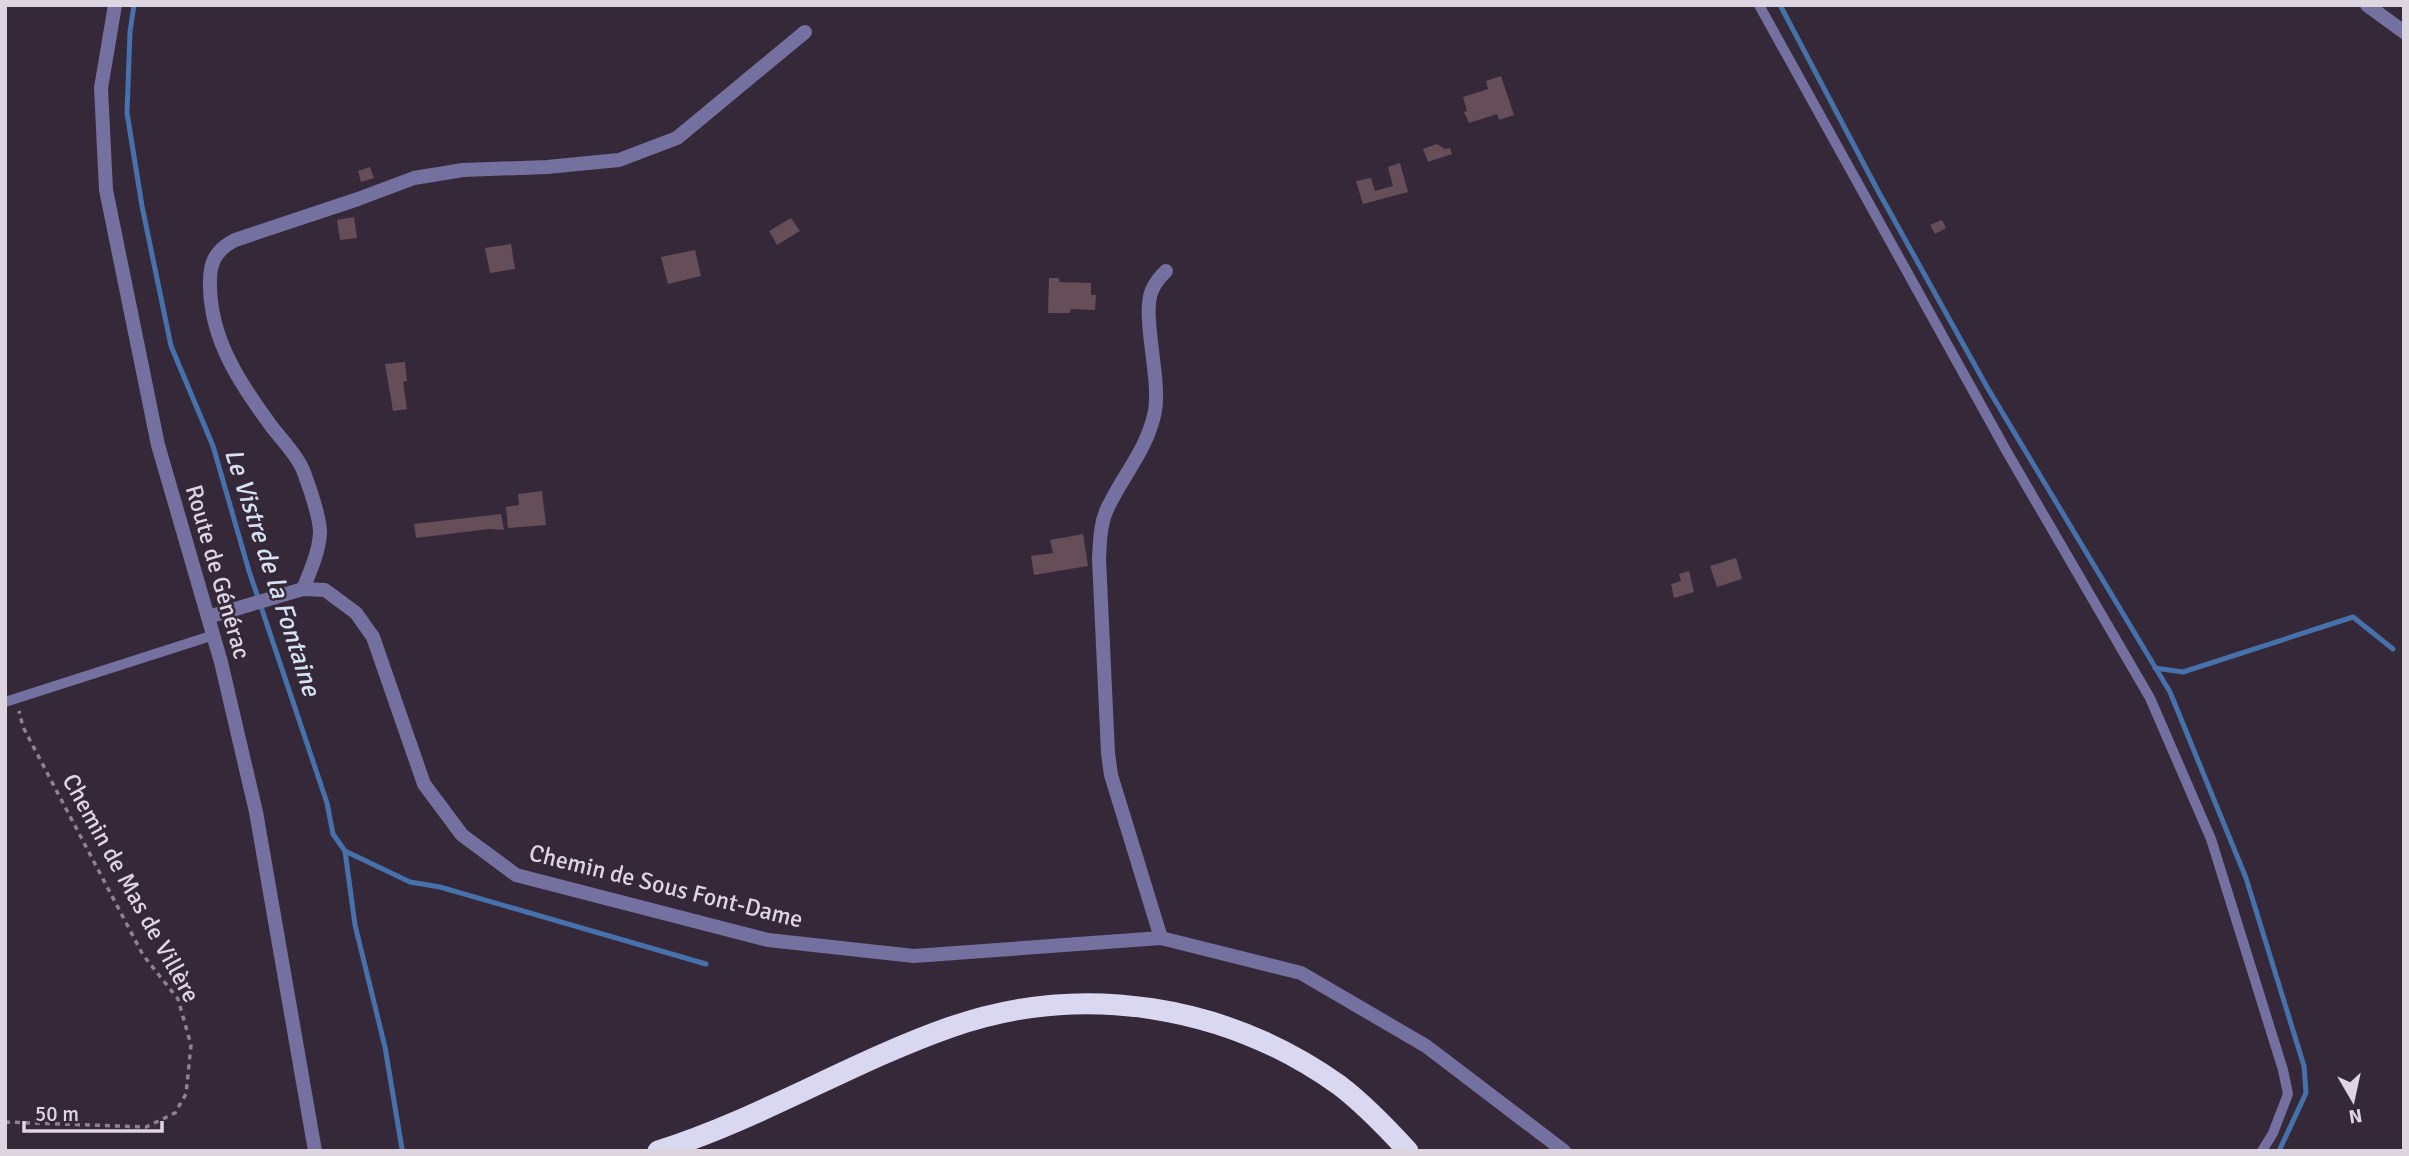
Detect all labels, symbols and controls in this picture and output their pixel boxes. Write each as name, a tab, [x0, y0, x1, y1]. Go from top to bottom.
water label: Le Vistre de la Fontaine	[217, 445, 328, 702]
street label: Route de Générac	[179, 481, 257, 663]
street label: Chemin de Mas de Villère	[56, 768, 206, 1008]
street label: Chemin de Sous Font-Dame	[526, 837, 806, 935]
north arrow	[2318, 1065, 2388, 1135]
scale bar	[24, 1090, 163, 1134]
text: 50 m	[35, 1101, 79, 1127]
text: N	[2347, 1103, 2364, 1129]

